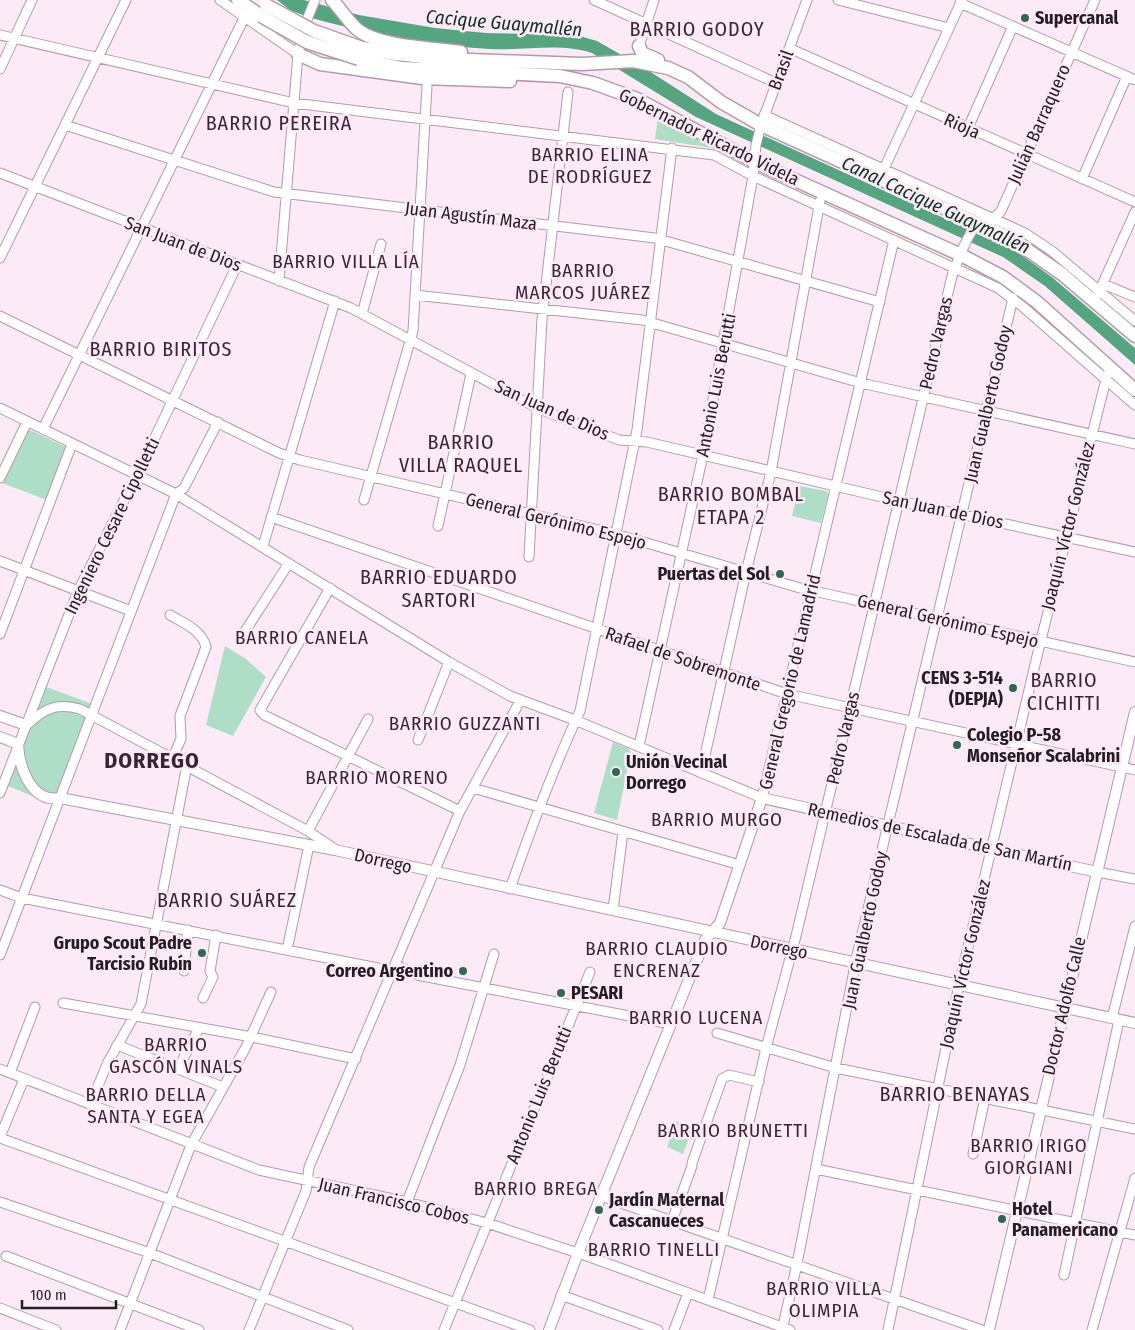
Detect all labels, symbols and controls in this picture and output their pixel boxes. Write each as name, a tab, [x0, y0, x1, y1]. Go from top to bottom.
water label: Cacique Guaymallén	[425, 5, 583, 41]
place label: Supercanal	[1035, 7, 1118, 29]
marker: Supercanal	[1019, 12, 1031, 24]
district label: BARRIO GODOY	[629, 17, 765, 41]
street label: Brasil	[764, 47, 798, 93]
street label: Julián Barraquero	[1003, 61, 1075, 187]
street label: Gobernador Ricardo Videla	[615, 84, 803, 190]
street label: Rioja	[941, 108, 984, 144]
district label: BARRIO PEREIRA	[206, 111, 352, 135]
district label: BARRIO ELINA DE RODRÍGUEZ	[528, 143, 652, 188]
water label: Canal Cacique Guaymallén	[838, 151, 1034, 259]
street label: Juan Agustín Maza	[404, 197, 539, 235]
street label: San Juan de Dios	[122, 212, 245, 276]
district label: BARRIO VILLA LÍA	[272, 250, 420, 273]
district label: BARRIO MARCOS JUÁREZ	[515, 259, 651, 304]
street label: Pedro Vargas	[915, 294, 957, 392]
street label: Antonio Luis Berutti	[691, 311, 741, 459]
street label: Juan Gualberto Godoy	[959, 323, 1017, 485]
district label: BARRIO BIRITOS	[89, 337, 233, 361]
street label: San Juan de Dios	[491, 375, 613, 445]
district label: BARRIO VILLA RAQUEL	[399, 430, 523, 477]
street label: Ingeniero Cesare Cipolletti	[60, 434, 164, 618]
street label: Joaquín Víctor González	[1036, 439, 1100, 613]
district label: BARRIO BOMBAL ETAPA 2	[658, 482, 804, 529]
street label: San Juan de Dios	[880, 486, 1006, 534]
street label: General Gerónimo Espejo	[463, 488, 649, 554]
place label: Puertas del Sol	[657, 563, 770, 585]
district label: BARRIO EDUARDO SARTORI	[360, 565, 518, 612]
marker: Puertas del Sol	[774, 568, 786, 580]
street label: General Gregorio de Lamadrid	[755, 572, 825, 792]
street label: General Gerónimo Espejo	[855, 589, 1041, 653]
street label: Rafael de Sobremonte	[602, 622, 764, 696]
district label: BARRIO CANELA	[235, 626, 369, 649]
place label: CENS 3-514 (DEPJA)	[921, 667, 1004, 710]
district label: BARRIO CICHITTI	[1027, 668, 1101, 715]
marker: CENS 3-514 (DEPJA)	[1007, 682, 1019, 694]
street label: Pedro Vargas	[822, 689, 864, 787]
district label: BARRIO GUZZANTI	[389, 712, 541, 735]
place label: Colegio P-58 Monseñor Scalabrini	[967, 724, 1120, 767]
marker: Colegio P-58 Monseñor Scalabrini	[951, 739, 963, 751]
district label: DORREGO	[104, 747, 200, 774]
place label: Unión Vecinal Dorrego	[626, 751, 727, 794]
district label: BARRIO MORENO	[305, 766, 449, 789]
marker: Unión Vecinal Dorrego	[610, 766, 622, 778]
street label: Remedios de Escalada de San Martín	[806, 798, 1074, 876]
district label: BARRIO MURGO	[651, 808, 783, 831]
street label: Dorrego	[352, 844, 414, 878]
street label: Juan Gualberto Godoy	[838, 849, 892, 1011]
street label: Joaquín Víctor González	[935, 877, 995, 1051]
district label: BARRIO SUÁREZ	[157, 888, 297, 912]
street label: Dorrego	[748, 930, 810, 964]
place label: Grupo Scout Padre Tarcisio Rubín	[54, 932, 192, 975]
street label: Doctor Adolfo Calle	[1037, 934, 1091, 1077]
district label: BARRIO CLAUDIO ENCRENAZ	[585, 937, 729, 982]
marker: Grupo Scout Padre Tarcisio Rubín	[196, 947, 208, 959]
place label: Correo Argentino	[326, 960, 453, 982]
marker: Correo Argentino	[457, 965, 469, 977]
place label: PESARI	[571, 982, 623, 1004]
marker: PESARI	[555, 987, 567, 999]
district label: BARRIO LUCENA	[629, 1006, 763, 1029]
street label: Antonio Luis Berutti	[501, 1023, 577, 1167]
district label: BARRIO GASCÓN VINALS	[109, 1033, 243, 1078]
district label: BARRIO BENAYAS	[879, 1082, 1031, 1106]
district label: BARRIO DELLA SANTA Y EGEA	[85, 1083, 207, 1128]
district label: BARRIO BRUNETTI	[657, 1119, 809, 1142]
district label: BARRIO IRIGO GIORGIANI	[970, 1134, 1088, 1179]
street label: Juan Francisco Cobos	[316, 1173, 472, 1229]
district label: BARRIO BREGA	[474, 1177, 598, 1200]
place label: Jardín Maternal Cascanueces	[608, 1189, 724, 1232]
place label: Hotel Panamericano	[1012, 1198, 1118, 1241]
marker: Jardín Maternal Cascanueces	[593, 1204, 605, 1216]
marker: Hotel Panamericano	[996, 1213, 1008, 1225]
district label: BARRIO TINELLI	[588, 1238, 720, 1261]
district label: BARRIO VILLA OLIMPIA	[766, 1277, 882, 1322]
scale bar	[22, 1278, 116, 1310]
text: 100 m	[30, 1286, 67, 1304]

